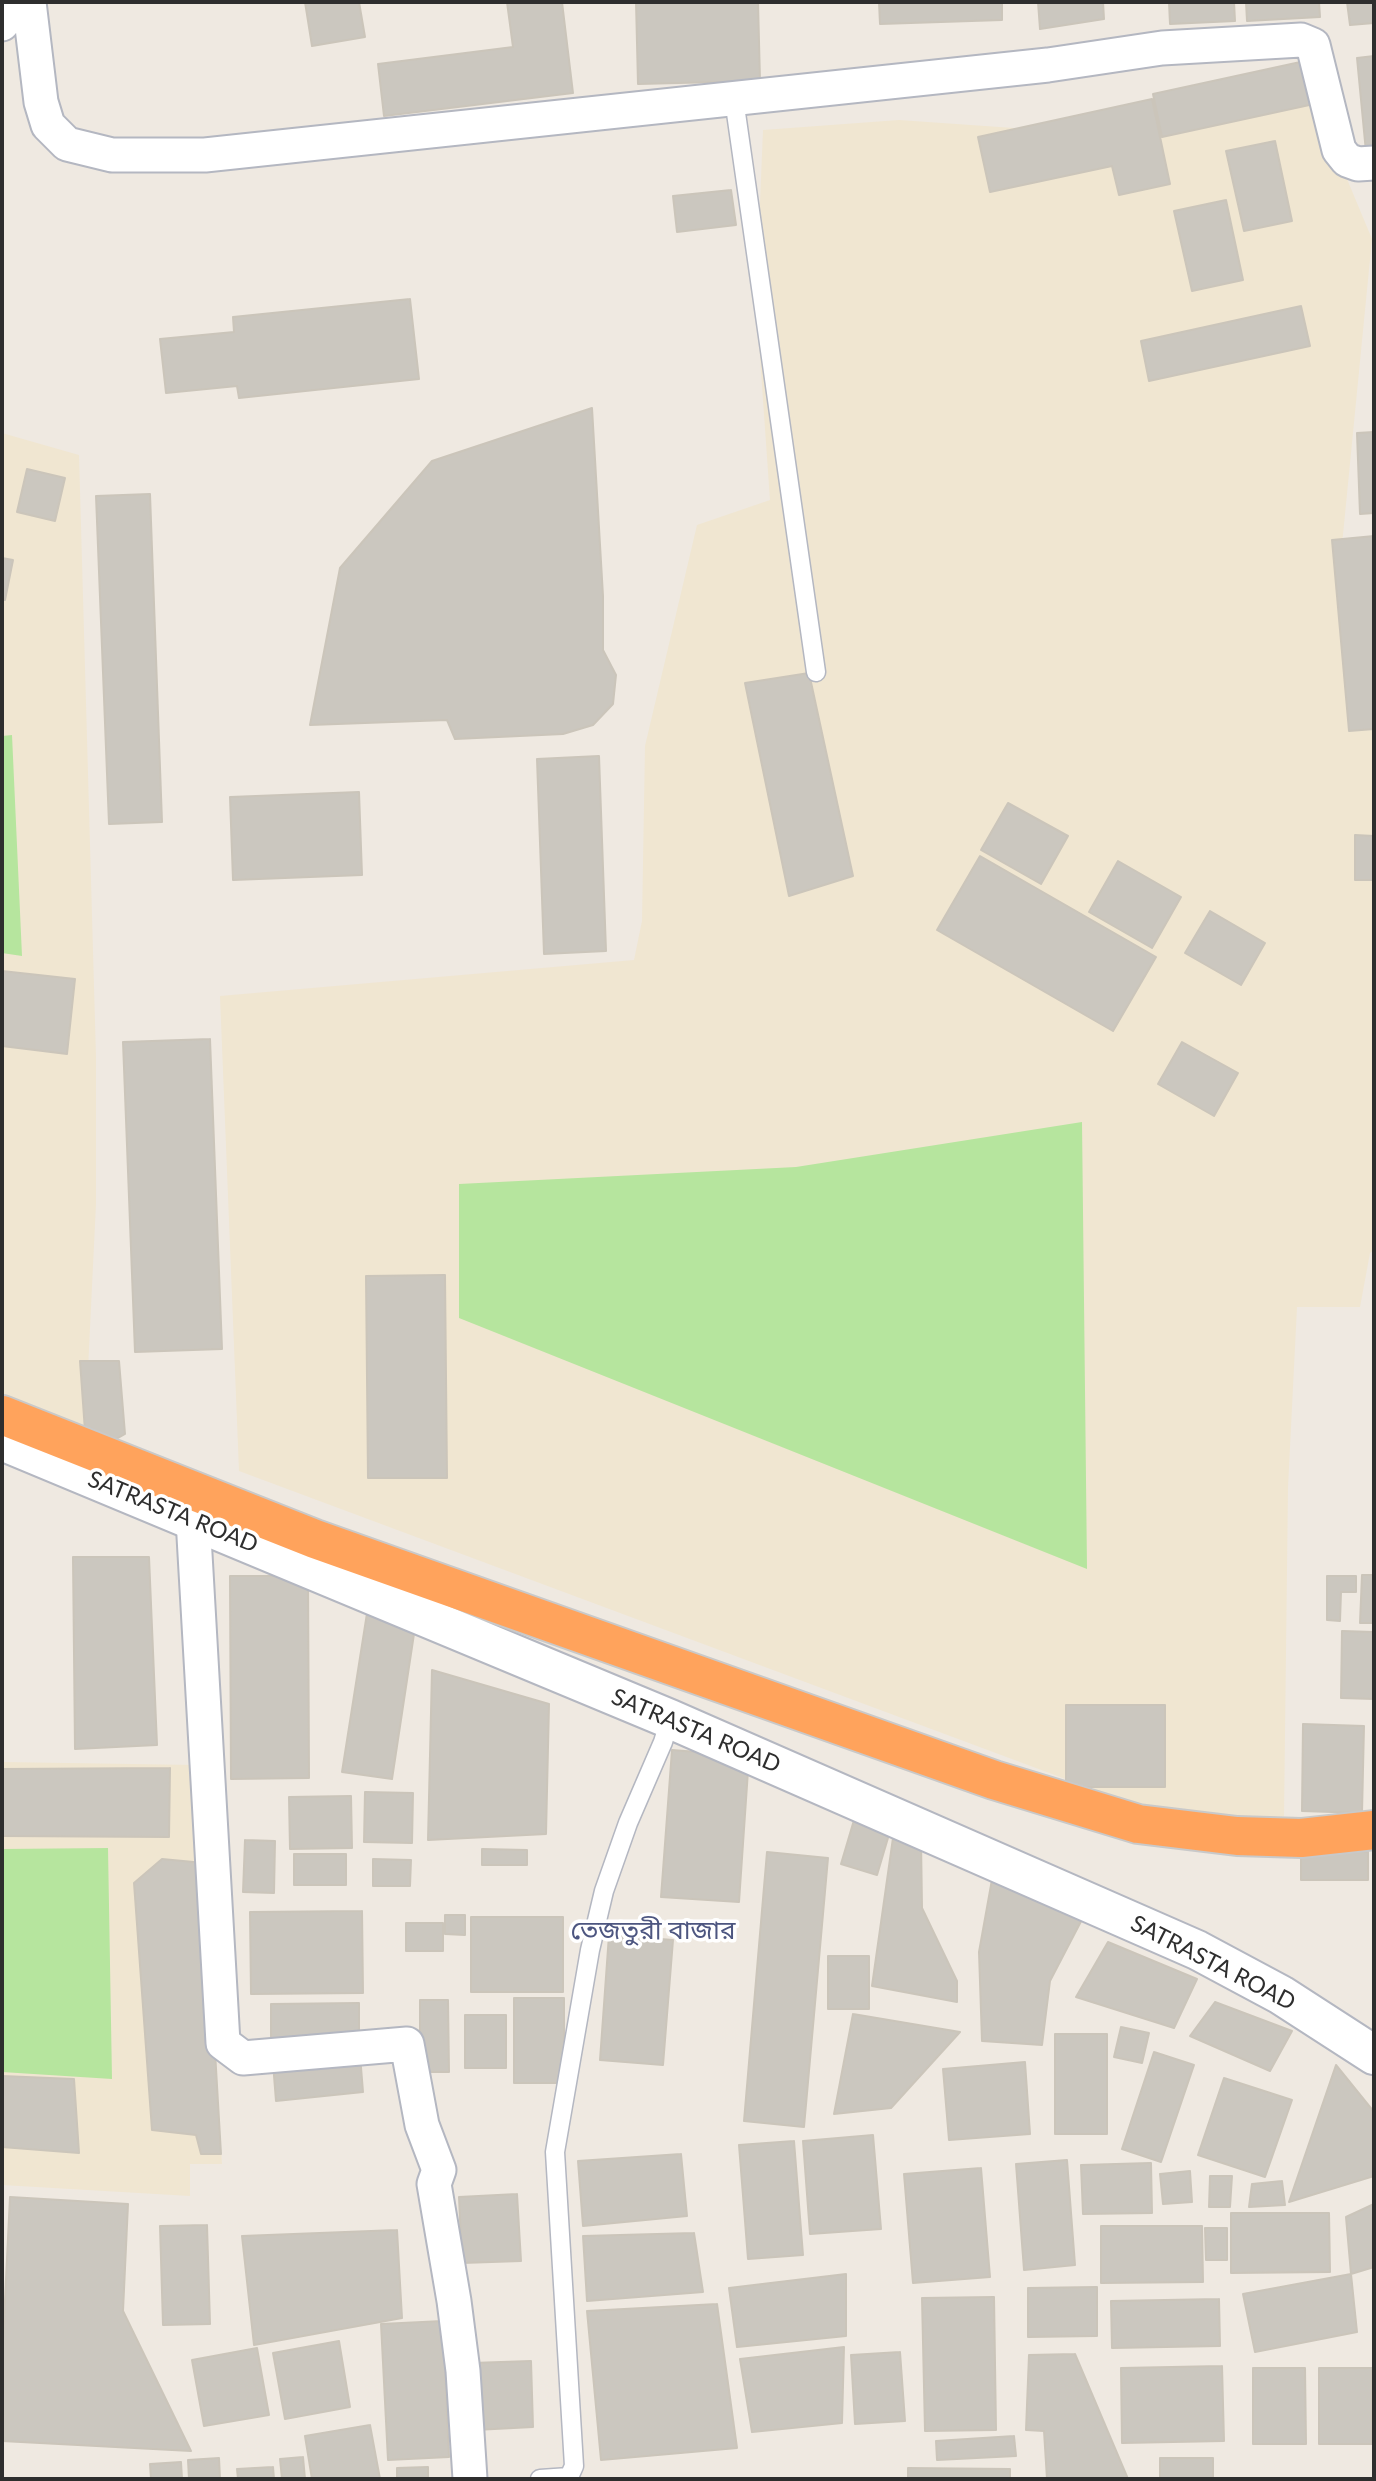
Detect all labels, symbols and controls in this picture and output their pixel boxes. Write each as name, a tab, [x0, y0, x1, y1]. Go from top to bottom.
street label: SATRASTA ROAD	[84, 1465, 262, 1559]
street label: SATRASTA ROAD	[607, 1683, 785, 1779]
street label: SATRASTA ROAD	[1126, 1910, 1300, 2016]
district label: তেজতুরী বাজার	[571, 1915, 735, 1947]

